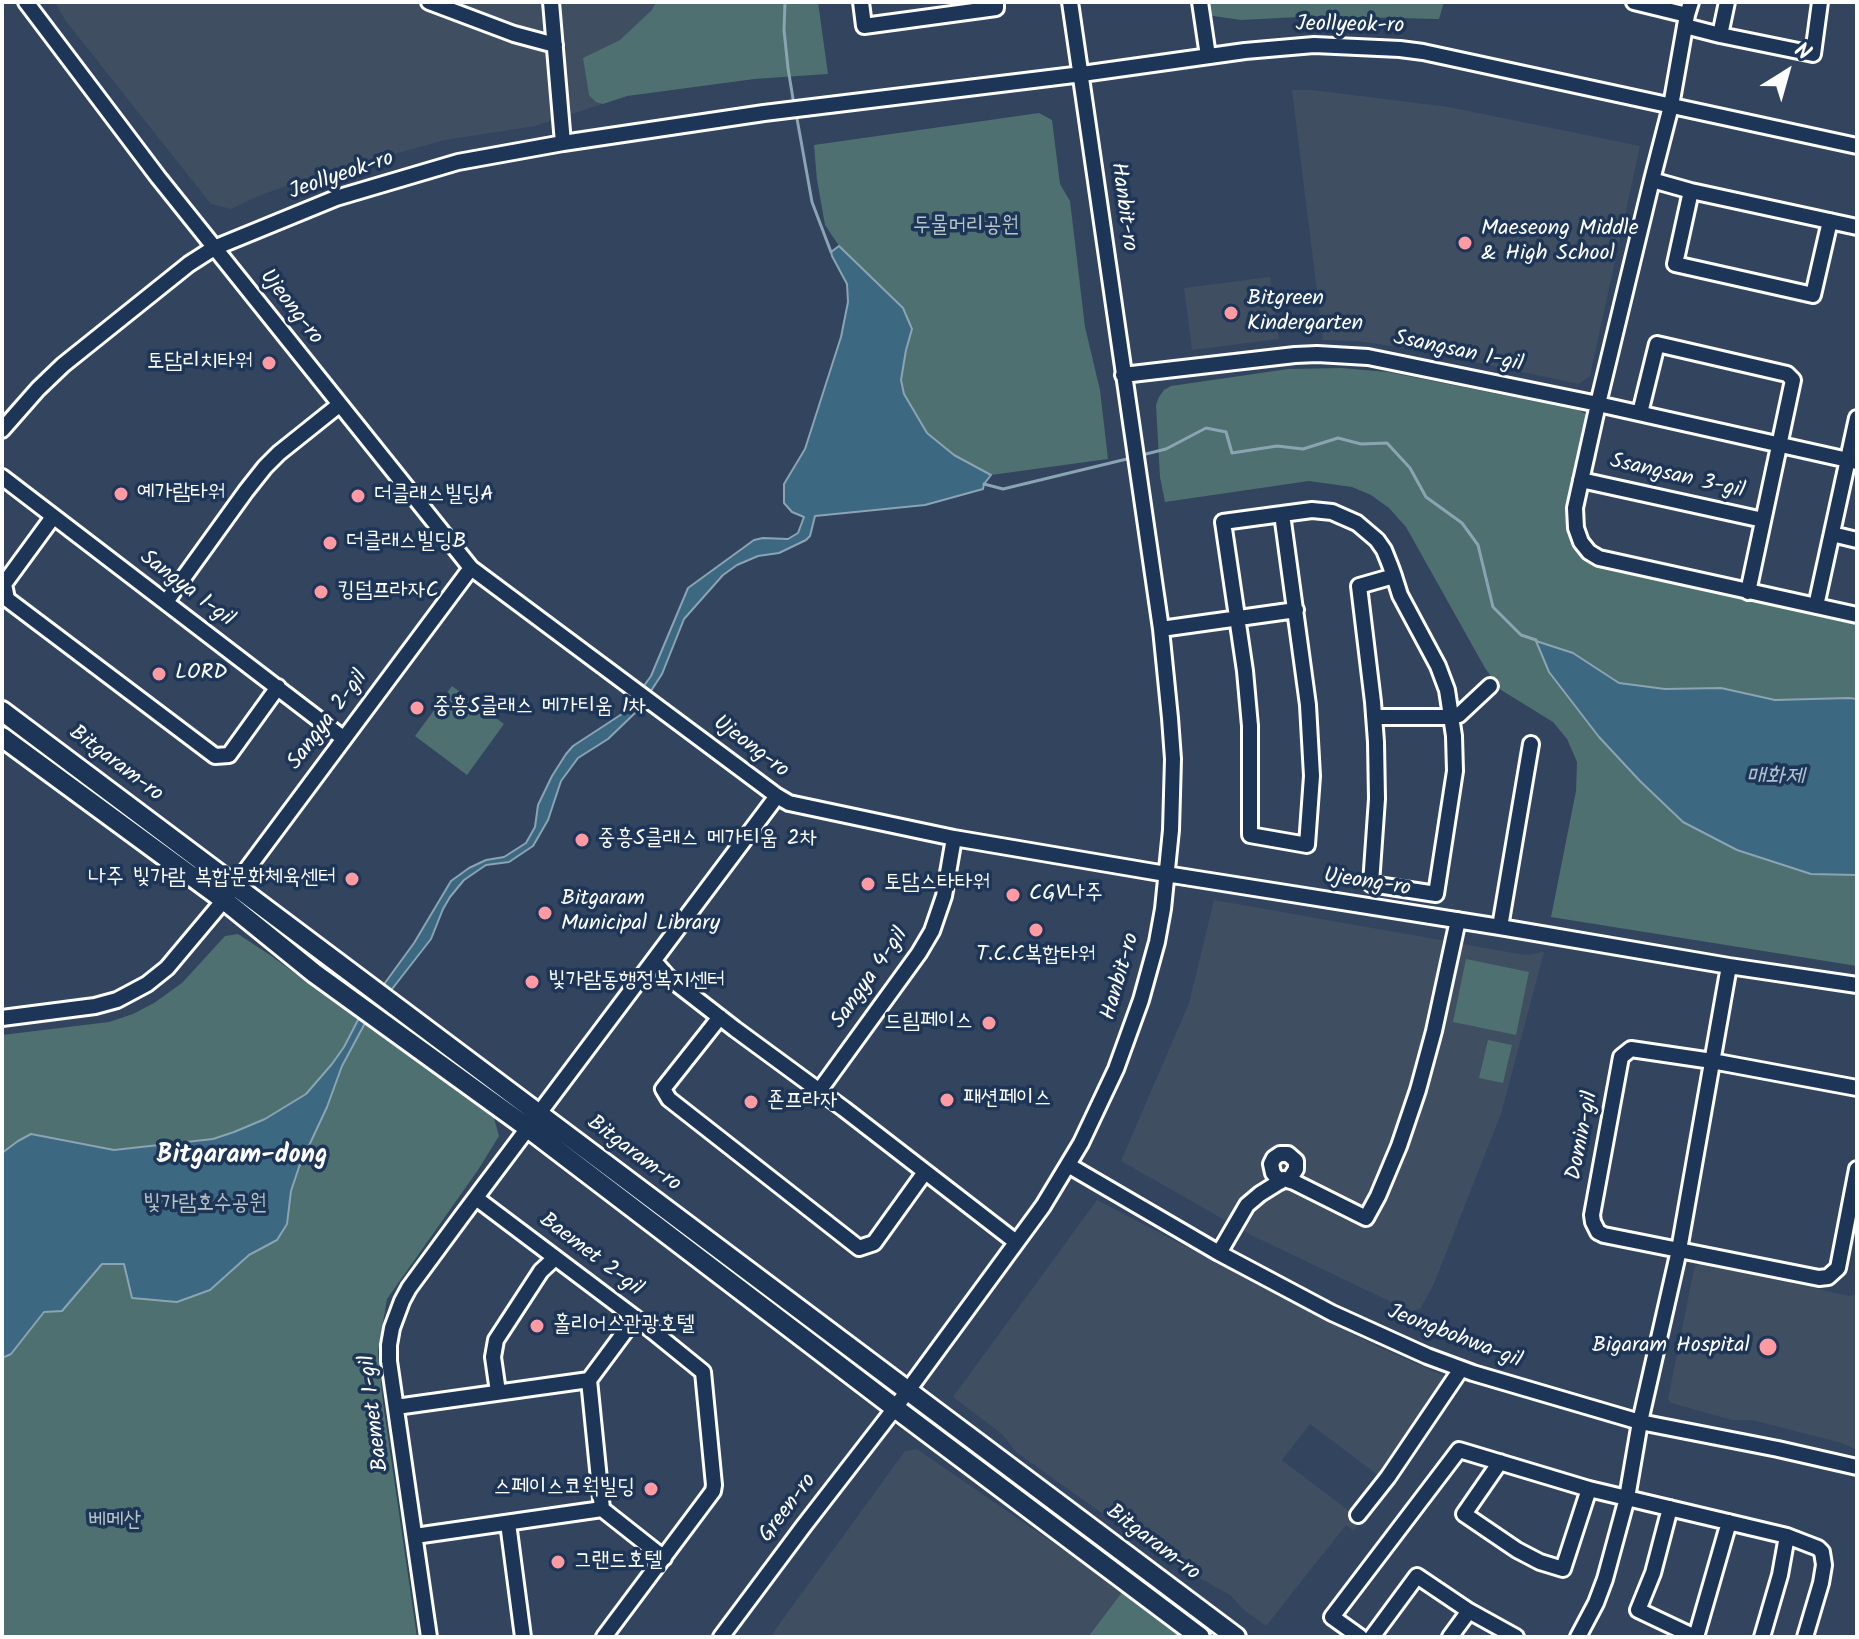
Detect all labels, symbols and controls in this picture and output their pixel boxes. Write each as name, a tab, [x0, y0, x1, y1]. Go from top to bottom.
street label: Jeollyeok-ro	[1295, 13, 1405, 41]
north arrow	[1747, 32, 1827, 112]
text: N	[1786, 34, 1818, 71]
street label: Jeollyeok-ro	[286, 147, 398, 207]
street label: Hanbit-ro	[1103, 161, 1141, 253]
park label: 두물머리공원	[913, 214, 1019, 240]
place label: Maeseong Middle & High School	[1481, 217, 1639, 268]
marker: Maeseong Middle & High School	[1456, 234, 1474, 252]
street label: Ujeong-ro	[252, 265, 328, 351]
place label: Bitgreen Kindergarten	[1247, 287, 1363, 338]
marker: Bitgreen Kindergarten	[1222, 304, 1240, 322]
street label: Ssangsan 1-gil	[1391, 326, 1525, 380]
place label: 토담리치타워	[147, 350, 253, 376]
marker: 토담리치타워	[260, 354, 278, 372]
street label: Ssangsan 3-gil	[1607, 450, 1747, 506]
place label: 예가람타워	[137, 481, 226, 507]
place label: 더클래스빌딩A	[374, 483, 494, 509]
marker: 예가람타워	[112, 485, 130, 503]
marker: 더클래스빌딩A	[349, 487, 367, 505]
place label: 더클래스빌딩B	[346, 530, 466, 556]
marker: 더클래스빌딩B	[321, 534, 339, 552]
street label: Sangya 1-gil	[133, 546, 239, 634]
place label: 킹덤프라자C	[337, 579, 439, 605]
marker: 킹덤프라자C	[312, 583, 330, 601]
place label: LORD	[175, 661, 228, 687]
marker: LORD	[150, 665, 168, 683]
street label: Sangya 2-gil	[283, 666, 375, 776]
place label: 중흥S클래스 메가티움 1차	[433, 695, 646, 721]
marker: 중흥S클래스 메가티움 1차	[408, 699, 426, 717]
street label: Ujeong-ro	[707, 711, 793, 785]
street label: Bitgaram-ro	[63, 721, 167, 809]
water label: 매화제	[1746, 765, 1804, 793]
place label: 중흥S클래스 메가티움 2차	[598, 827, 817, 853]
marker: 중흥S클래스 메가티움 2차	[573, 831, 591, 849]
street label: Ujeong-ro	[1321, 864, 1413, 904]
place label: 나주 빛가람 복합문화체육센터	[88, 866, 336, 892]
marker: 나주 빛가람 복합문화체육센터	[343, 870, 361, 888]
place label: 토담스타타워	[884, 871, 990, 897]
marker: 토담스타타워	[859, 875, 877, 893]
place label: CGV나주	[1029, 882, 1103, 908]
marker: CGV나주	[1004, 886, 1022, 904]
place label: Bitgaram Municipal Library	[561, 887, 720, 938]
marker: Bitgaram Municipal Library	[536, 904, 554, 922]
marker: T.C.C복합타워	[1027, 921, 1045, 939]
street label: Sangya 4-gil	[827, 924, 915, 1034]
street label: Hanbit-ro	[1097, 930, 1147, 1024]
place label: T.C.C복합타워	[976, 943, 1096, 969]
place label: 빛가람동행정복지센터	[548, 969, 725, 995]
marker: 빛가람동행정복지센터	[523, 973, 541, 991]
place label: 드림페이스	[884, 1010, 973, 1036]
marker: 드림페이스	[980, 1014, 998, 1032]
place label: 패션페이스	[963, 1087, 1052, 1113]
place label: 죤프라자	[767, 1089, 838, 1115]
street label: Domin-gil	[1562, 1089, 1606, 1183]
marker: 패션페이스	[938, 1091, 956, 1109]
marker: 죤프라자	[742, 1093, 760, 1111]
street label: Bitgaram-ro	[581, 1111, 685, 1199]
district label: Bitgaram-dong	[156, 1142, 328, 1174]
park label: 빛가람호수공원	[143, 1192, 267, 1218]
street label: Baemet 2-gil	[533, 1208, 647, 1304]
street label: Jeongbohwa-gil	[1383, 1300, 1525, 1376]
place label: 홀리어스관광호텔	[553, 1313, 695, 1339]
marker: 홀리어스관광호텔	[528, 1317, 546, 1335]
place label: Bigaram Hospital	[1592, 1334, 1750, 1360]
marker: Bigaram Hospital	[1757, 1336, 1779, 1358]
street label: Baemet 1-gil	[356, 1353, 396, 1473]
street label: Green-ro	[755, 1469, 823, 1549]
place label: 스페이스코웍빌딩	[493, 1476, 635, 1502]
marker: 스페이스코웍빌딩	[642, 1480, 660, 1498]
street label: Bitgaram-ro	[1100, 1500, 1204, 1588]
park label: 베메산	[88, 1509, 142, 1535]
place label: 그랜드호텔	[574, 1549, 663, 1575]
marker: 그랜드호텔	[549, 1553, 567, 1571]

